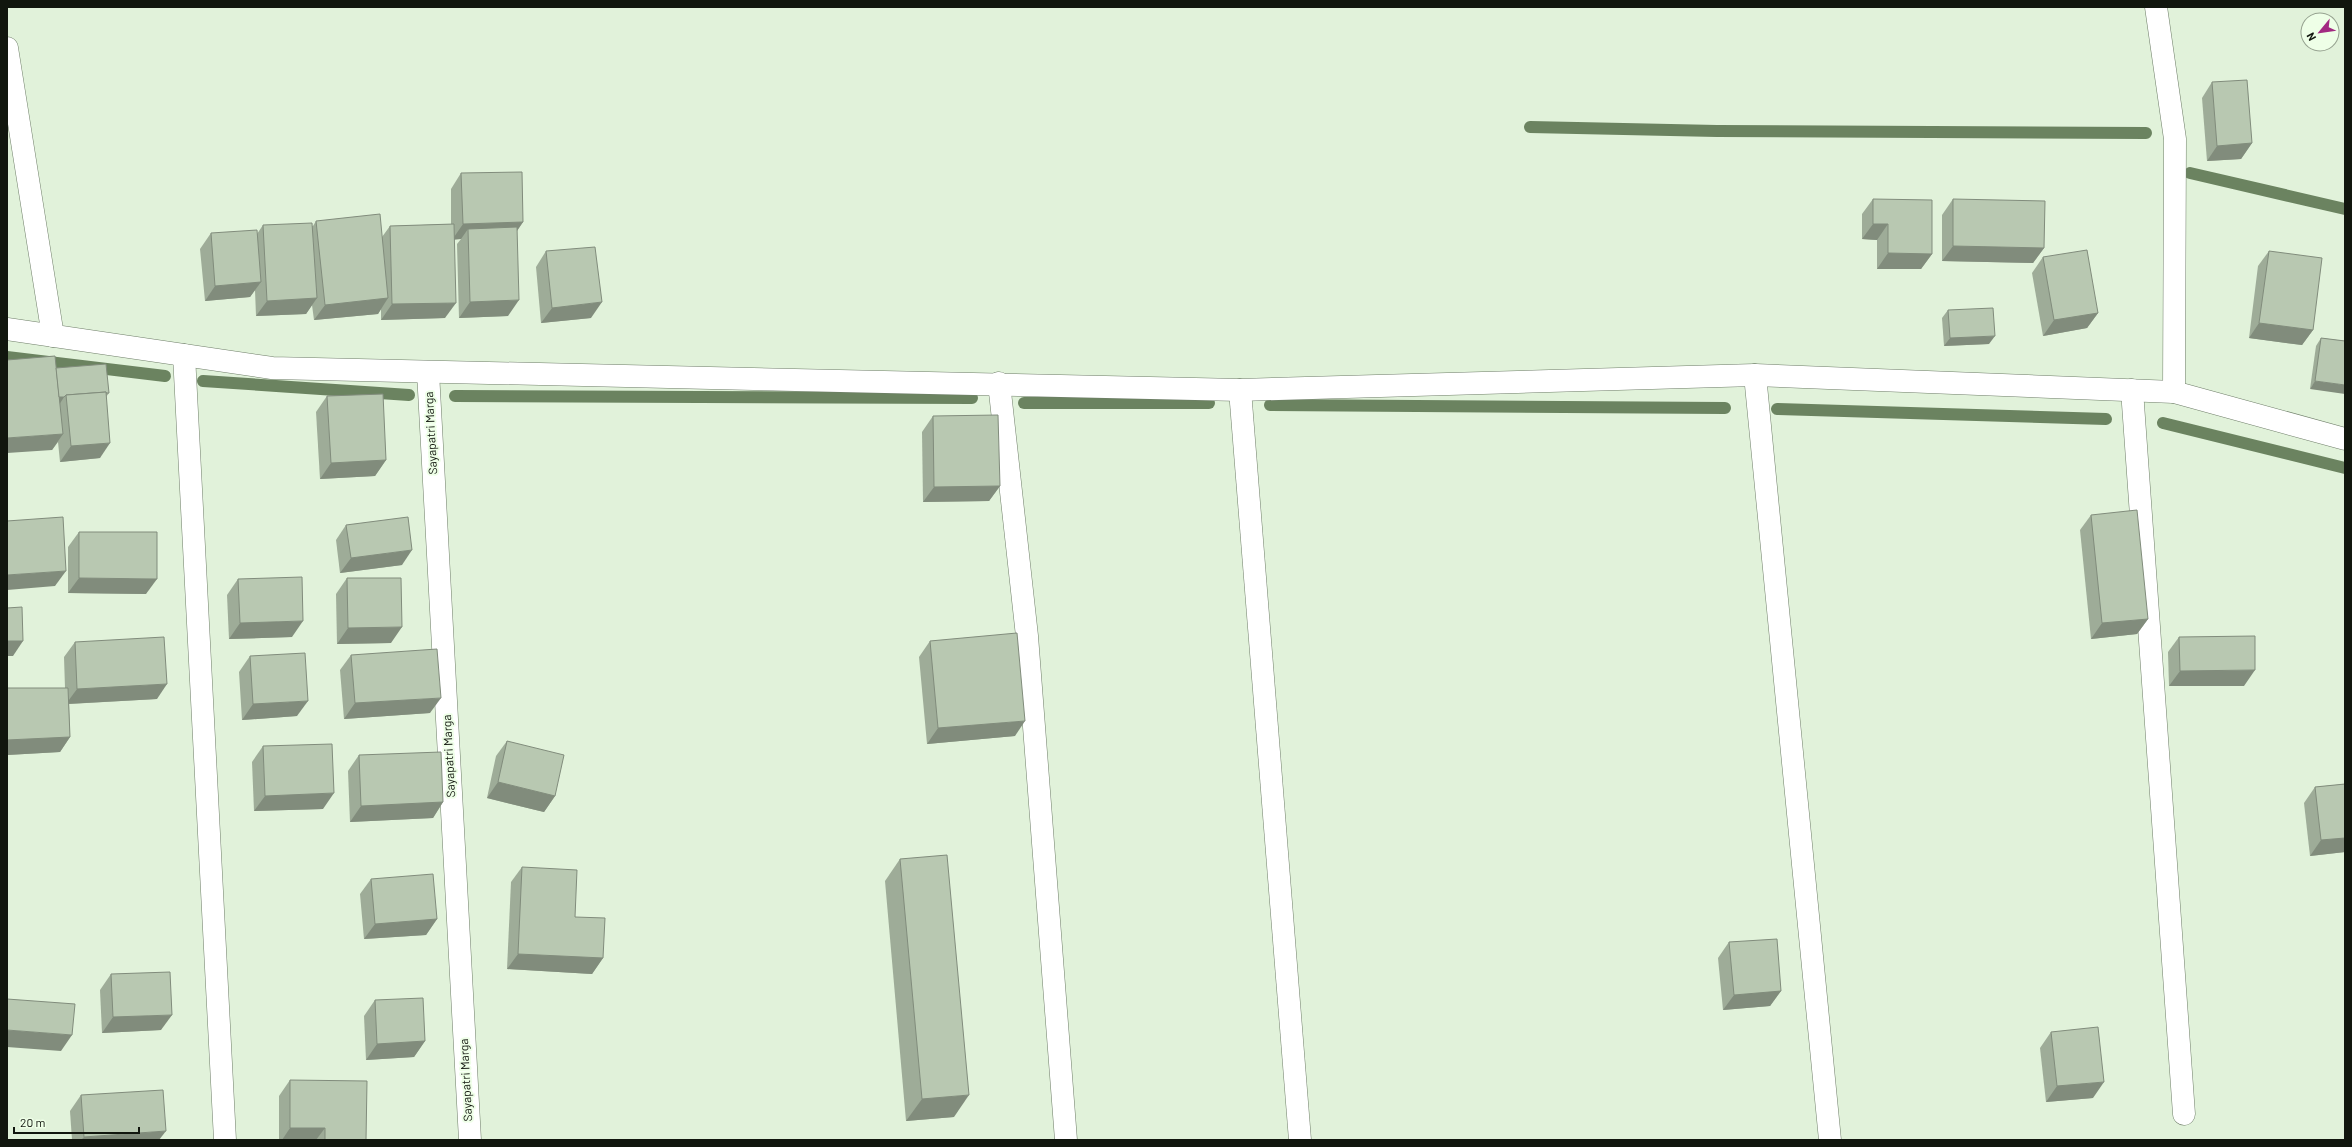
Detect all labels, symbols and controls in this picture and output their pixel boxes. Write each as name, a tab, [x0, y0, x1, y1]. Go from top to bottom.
north arrow	[2300, 12, 2340, 52]
text: N	[2303, 31, 2318, 43]
street label: Sayapatri Marga	[421, 391, 439, 475]
street label: Sayapatri Marga	[439, 714, 457, 798]
street label: Sayapatri Marga	[456, 1038, 474, 1122]
scale bar	[14, 1109, 139, 1135]
text: 20 m	[20, 1115, 46, 1129]

